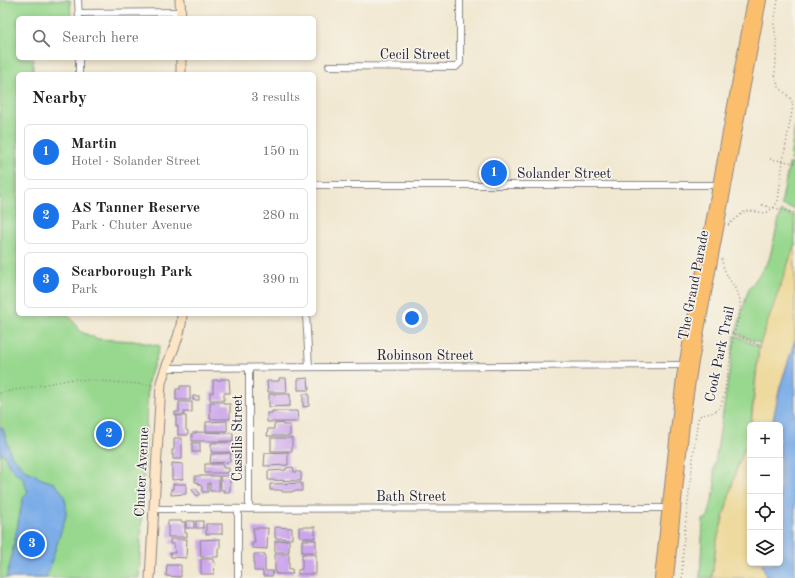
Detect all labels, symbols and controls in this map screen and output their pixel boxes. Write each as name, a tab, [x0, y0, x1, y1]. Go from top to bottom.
search box	[16, 16, 316, 60]
icon: search	[30, 27, 52, 49]
text: Search here	[62, 31, 139, 46]
street label: Cecil Street	[380, 48, 450, 62]
text: Nearby	[32, 90, 87, 107]
text: 3 results	[251, 91, 300, 104]
text: Martin	[71, 137, 117, 152]
text: 1	[42, 145, 50, 158]
text: 150 m	[262, 145, 299, 158]
text: Hotel · Solander Street	[71, 155, 200, 168]
pin: 1	[481, 158, 507, 188]
street label: Solander Street	[517, 167, 611, 181]
text: AS Tanner Reserve	[71, 201, 200, 216]
text: 2	[42, 209, 50, 222]
text: 280 m	[262, 209, 299, 222]
text: Park · Chuter Avenue	[71, 219, 192, 232]
street label: The Grand Parade	[676, 229, 712, 341]
text: Scarborough Park	[71, 265, 193, 280]
text: 3	[42, 273, 50, 286]
text: 390 m	[262, 273, 299, 286]
text: Park	[71, 283, 98, 296]
street label: Cook Park Trail	[703, 305, 737, 403]
your location	[402, 308, 422, 328]
street label: Robinson Street	[376, 349, 474, 363]
street label: Cassilis Street	[231, 394, 245, 481]
pin: 2	[96, 419, 122, 449]
map controls	[747, 422, 783, 566]
button: +	[747, 422, 783, 458]
street label: Chuter Avenue	[133, 427, 151, 517]
button: −	[747, 458, 783, 494]
street label: Bath Street	[376, 490, 446, 504]
button: locate	[747, 494, 783, 530]
pin: 3	[19, 529, 45, 559]
button: layers	[747, 530, 783, 566]

